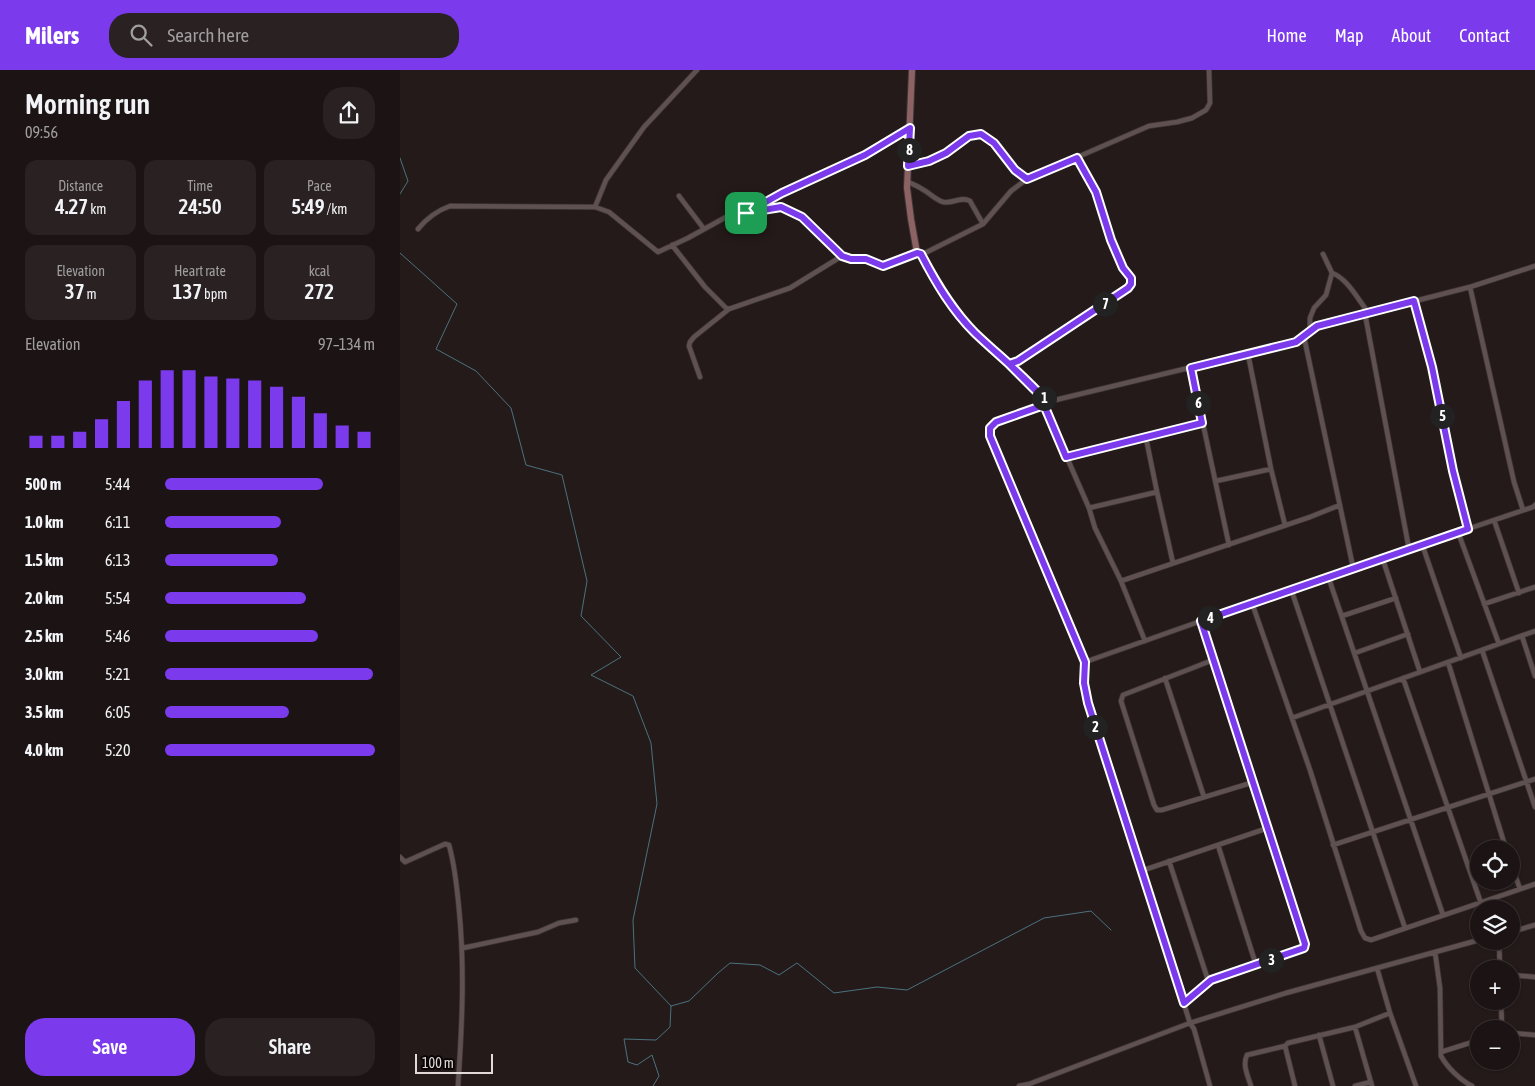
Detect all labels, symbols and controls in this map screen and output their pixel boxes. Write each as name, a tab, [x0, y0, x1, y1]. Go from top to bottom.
search box	[109, 13, 459, 58]
icon: search	[127, 21, 155, 49]
text: Milers	[25, 22, 79, 49]
text: Search here	[167, 24, 249, 46]
text: Home	[1267, 25, 1307, 46]
text: Map	[1335, 25, 1364, 46]
text: About	[1392, 25, 1431, 46]
text: Contact	[1459, 25, 1510, 46]
button: share	[323, 87, 375, 139]
text: Morning run	[25, 88, 150, 120]
text: 09:56	[25, 123, 58, 141]
pin: 8	[896, 138, 922, 162]
text: 8	[906, 142, 913, 158]
text: Distance	[58, 178, 103, 194]
text: Time	[187, 178, 213, 194]
text: Pace	[307, 178, 332, 194]
pin	[725, 192, 767, 234]
text: 4.27	[55, 194, 88, 218]
text: 24:50	[178, 194, 222, 218]
text: 5:49	[291, 194, 325, 218]
icon: arrive	[732, 199, 760, 227]
text: km	[88, 201, 106, 217]
text: /km	[325, 201, 347, 217]
text: Elevation	[56, 263, 105, 279]
text: Heart rate	[174, 263, 226, 279]
text: kcal	[309, 263, 330, 279]
text: 37	[65, 279, 85, 303]
text: 137	[173, 279, 202, 303]
text: 272	[305, 279, 334, 303]
text: m	[85, 286, 97, 302]
text: bpm	[202, 286, 227, 302]
pin: 7	[1092, 292, 1118, 316]
text: 7	[1102, 296, 1109, 312]
text: Elevation	[25, 335, 80, 353]
text: 97–134 m	[318, 335, 375, 353]
pin: 1	[1032, 386, 1056, 410]
text: 1	[1041, 390, 1048, 406]
pin: 6	[1186, 390, 1210, 416]
text: 6	[1195, 395, 1202, 411]
pin: 5	[1430, 404, 1454, 428]
text: 5	[1439, 408, 1446, 424]
text: 500 m	[25, 475, 61, 493]
text: 5:44	[105, 475, 130, 493]
text: 1.0 km	[25, 513, 64, 531]
text: 6:11	[105, 513, 130, 531]
text: 1.5 km	[25, 551, 64, 569]
text: 6:13	[105, 551, 130, 569]
text: 2.0 km	[25, 589, 64, 607]
text: 5:54	[105, 589, 130, 607]
pin: 4	[1198, 606, 1222, 630]
text: 4	[1207, 610, 1214, 626]
text: 2.5 km	[25, 627, 64, 645]
text: 5:46	[105, 627, 130, 645]
text: 3.0 km	[25, 665, 64, 683]
text: 5:21	[105, 665, 130, 683]
text: 3.5 km	[25, 703, 64, 721]
text: 6:05	[105, 703, 131, 721]
pin: 2	[1082, 714, 1108, 740]
text: 2	[1092, 719, 1099, 735]
text: 4.0 km	[25, 741, 64, 759]
text: 5:20	[105, 741, 130, 759]
map controls	[1470, 840, 1520, 1070]
button: locate	[1470, 840, 1520, 890]
button: layers	[1470, 900, 1520, 950]
pin: 3	[1258, 948, 1284, 972]
text: 3	[1268, 952, 1275, 968]
button: +	[1470, 960, 1520, 1010]
button: Save	[25, 1018, 195, 1076]
button: Share	[205, 1018, 375, 1076]
button: −	[1470, 1020, 1520, 1070]
scale bar	[415, 1051, 492, 1074]
text: 100 m	[422, 1055, 454, 1071]

